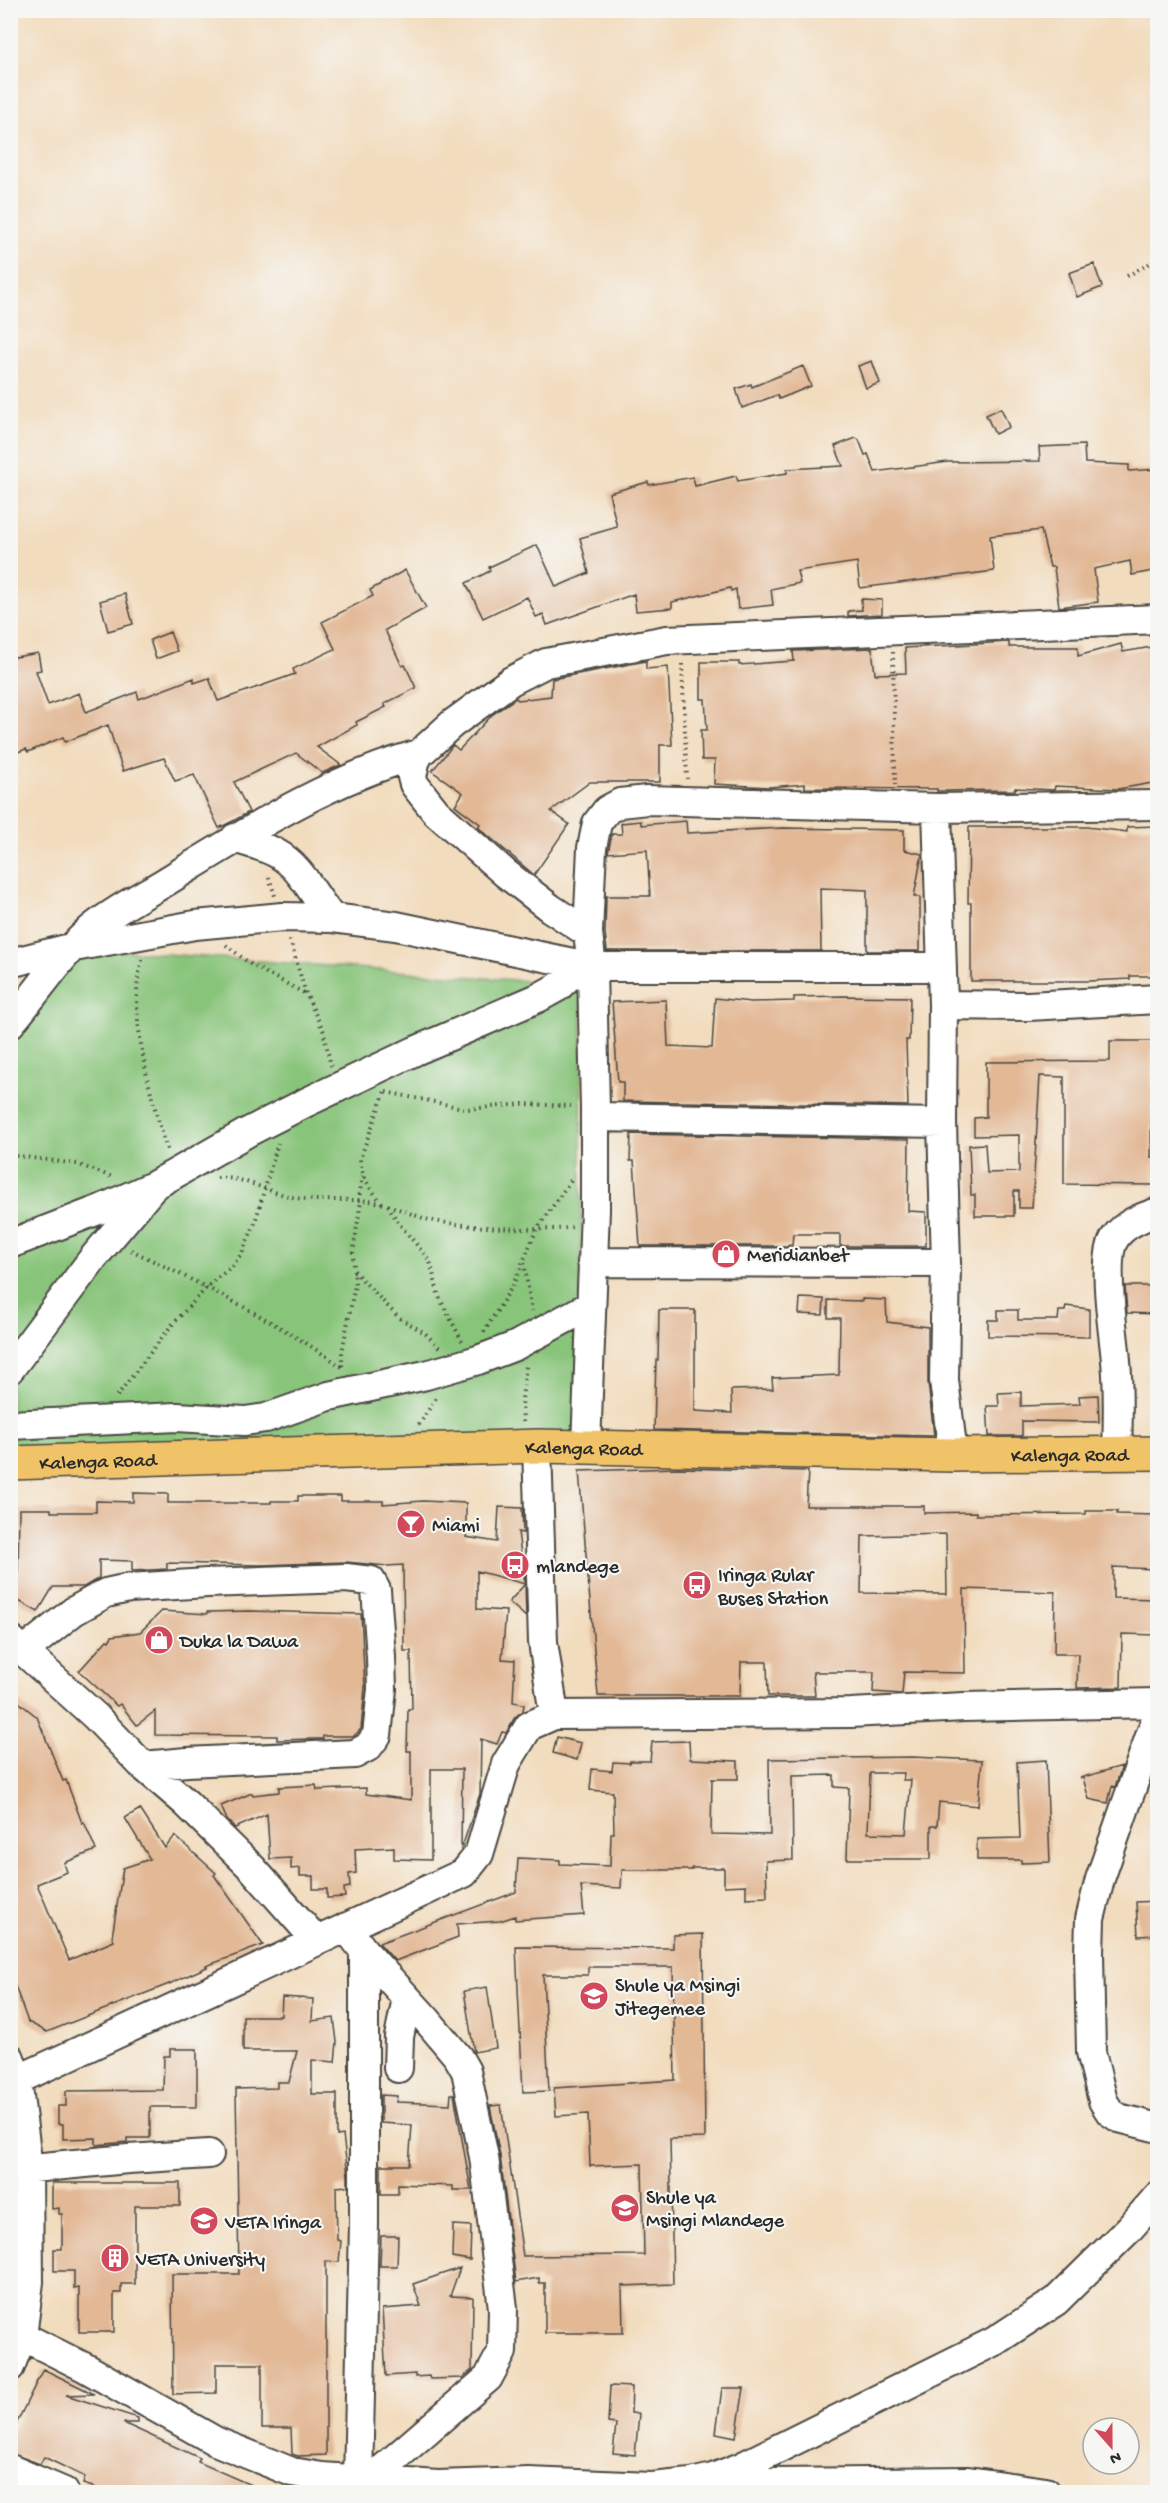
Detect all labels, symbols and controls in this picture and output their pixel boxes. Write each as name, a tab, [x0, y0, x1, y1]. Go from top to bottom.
shop icon: Meridianbet	[710, 1238, 742, 1270]
place label: Meridianbet	[747, 1246, 850, 1269]
street label: Kalenga Road	[525, 1438, 645, 1463]
street label: Kalenga Road	[1011, 1445, 1131, 1469]
street label: Kalenga Road	[39, 1450, 159, 1477]
bar icon: Miami	[395, 1508, 427, 1540]
place label: Miami	[432, 1516, 480, 1539]
bus stop icon: mlandege	[499, 1549, 531, 1581]
place label: mlandege	[536, 1557, 620, 1580]
place label: Iringa Rular Buses Station	[717, 1566, 829, 1612]
bus stop icon: Iringa Rular Buses Station	[681, 1569, 713, 1601]
shop icon: Duka la Dawa	[143, 1624, 175, 1656]
place label: Duka la Dawa	[178, 1632, 299, 1655]
place label: Shule ya Msingi Jitegemee	[615, 1976, 740, 2022]
school or university icon: Shule ya Msingi Jitegemee	[578, 1980, 610, 2012]
place label: Shule ya Msingi Mlandege	[646, 2188, 785, 2234]
school or university icon: Shule ya Msingi Mlandege	[609, 2192, 641, 2224]
school or university icon: VETA Iringa	[188, 2205, 220, 2237]
place label: VETA Iringa	[224, 2213, 322, 2236]
building icon: VETA University	[99, 2242, 131, 2274]
place label: VETA University	[135, 2250, 265, 2273]
north arrow	[1081, 2416, 1141, 2476]
text: N	[1106, 2446, 1123, 2468]

